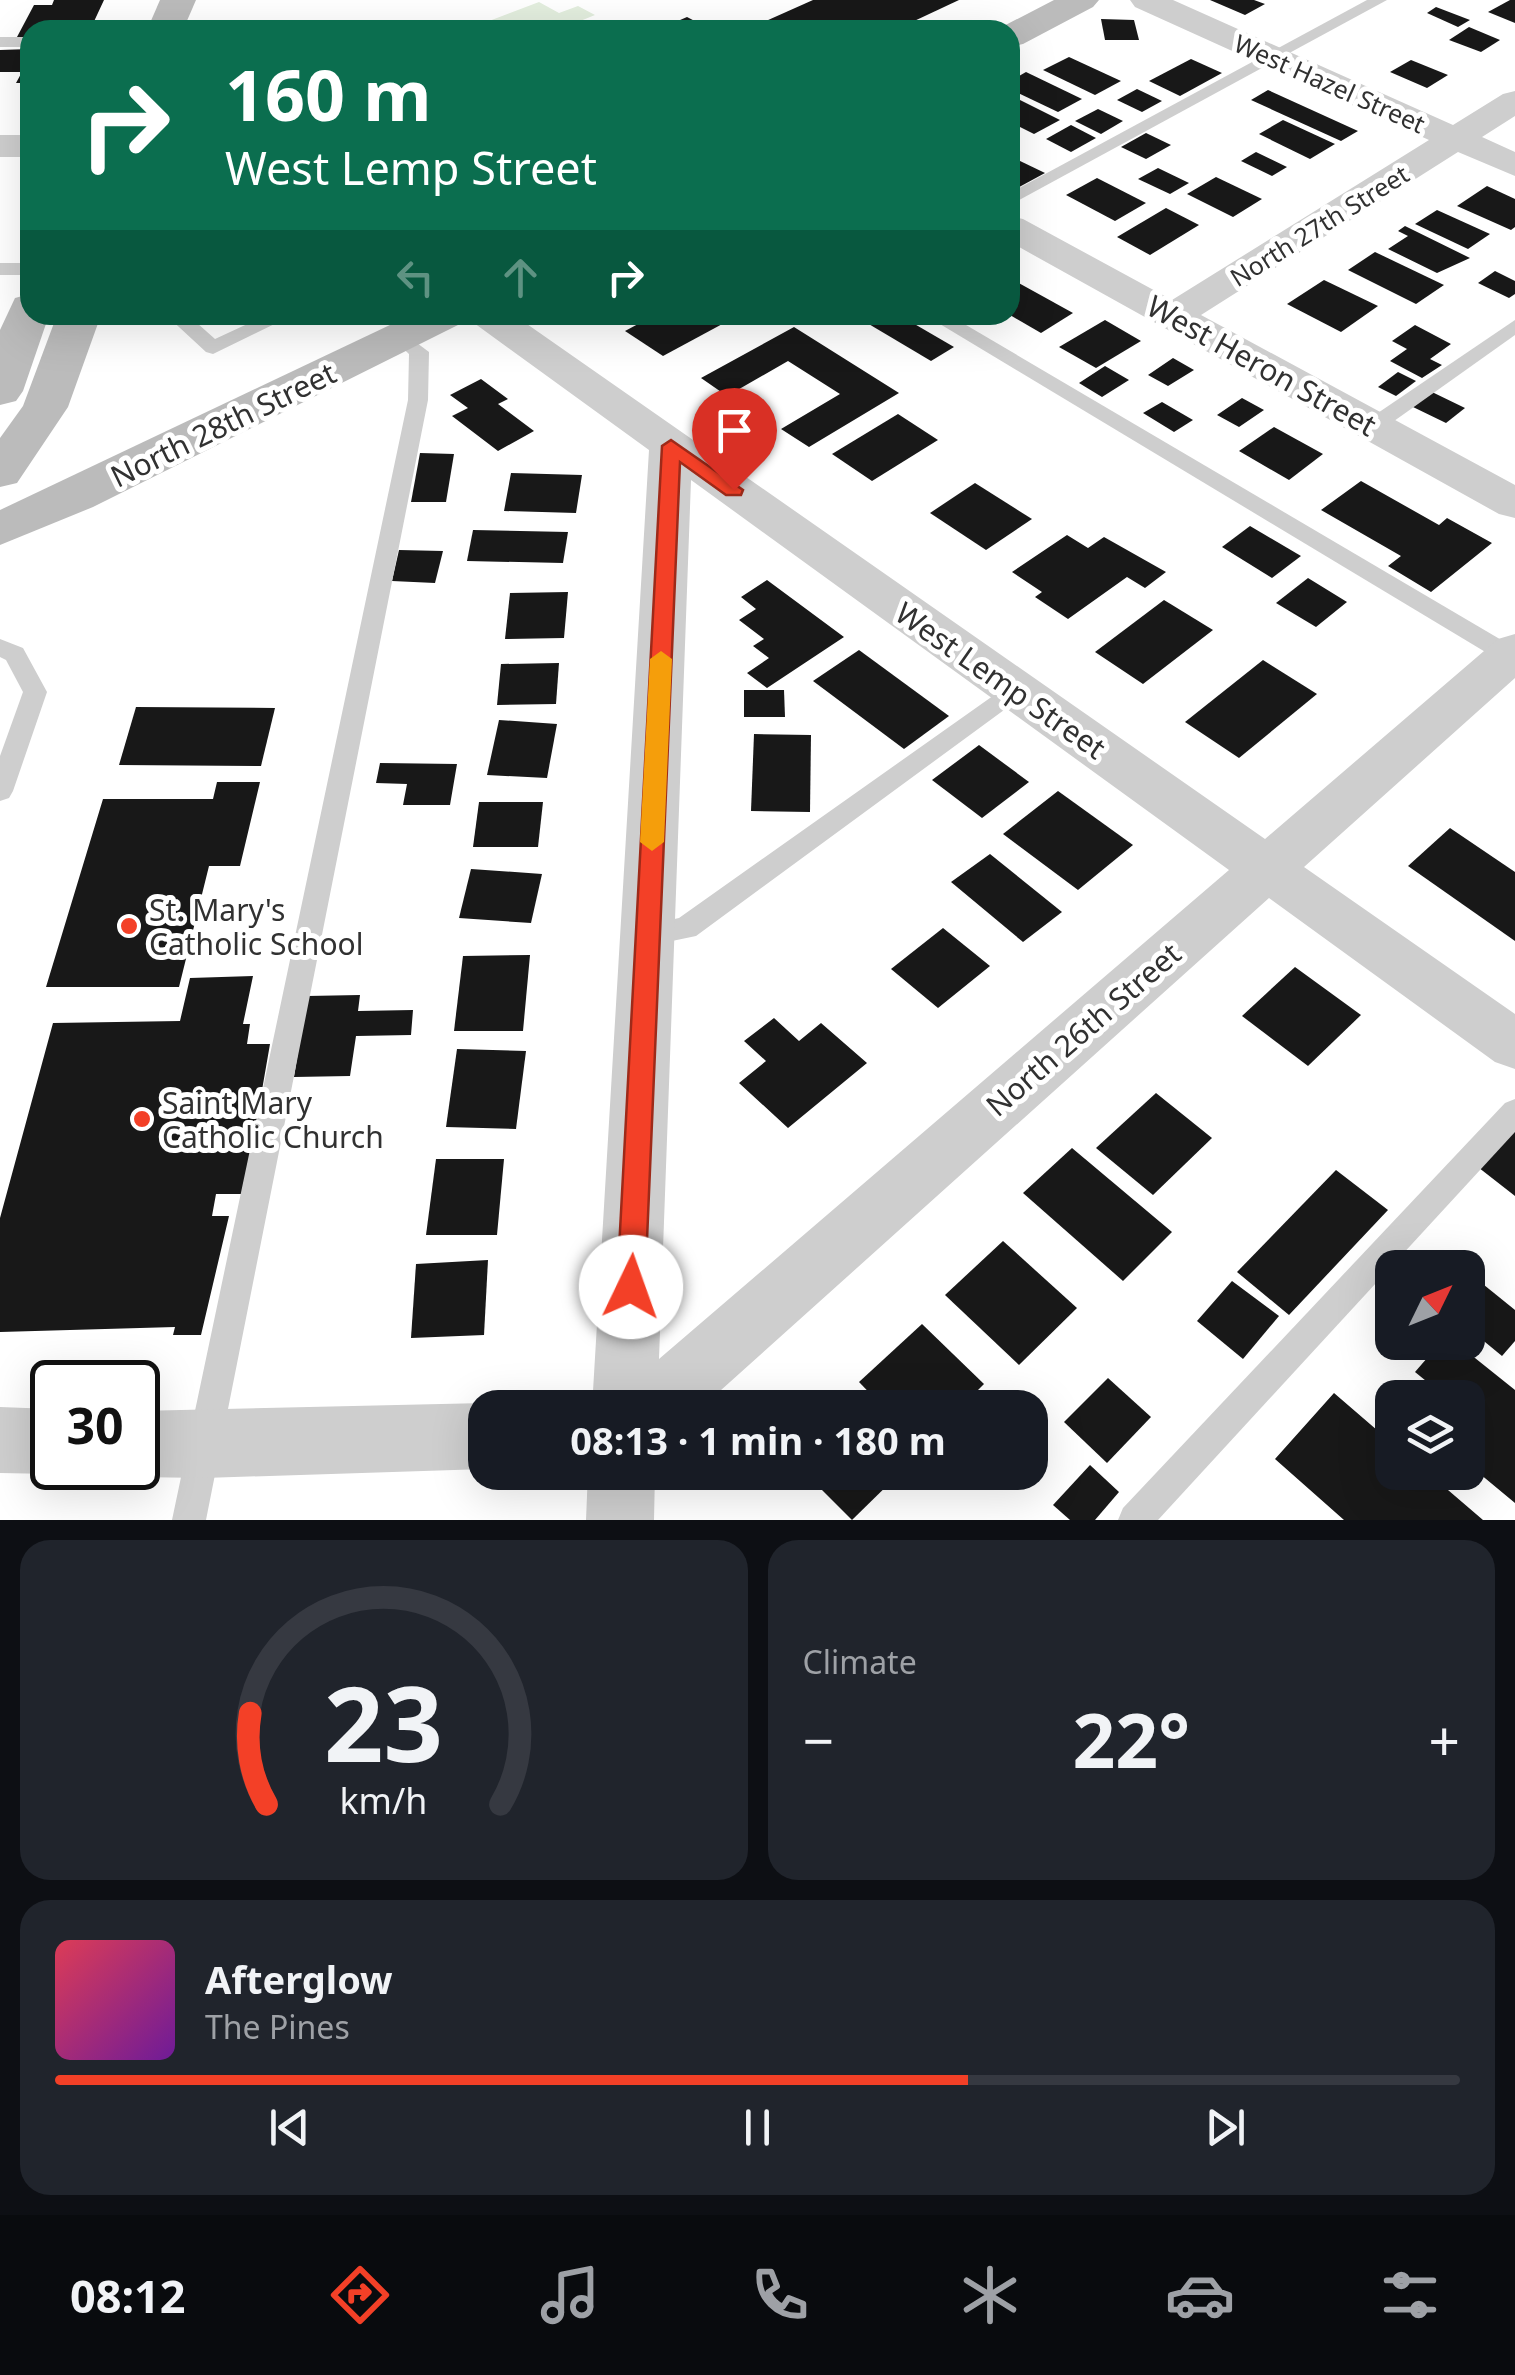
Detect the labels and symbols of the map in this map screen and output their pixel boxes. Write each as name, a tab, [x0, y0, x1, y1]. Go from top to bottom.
street label: West Hazel Street	[1229, 26, 1431, 140]
street label: North 27th Street	[1223, 156, 1415, 294]
street label: West Heron Street	[1140, 285, 1384, 445]
street label: North 28th Street	[104, 352, 343, 496]
pin	[692, 388, 777, 491]
street label: West Lemp Street	[888, 592, 1114, 768]
place label: St. Mary's Catholic School	[149, 889, 363, 964]
marker: St. Mary's Catholic School	[118, 915, 140, 937]
street label: North 26th Street	[977, 933, 1189, 1125]
place label: Saint Mary Catholic Church	[162, 1082, 384, 1157]
marker: Saint Mary Catholic Church	[131, 1108, 153, 1130]
position arrow	[579, 1235, 683, 1339]
north arrow	[1375, 1250, 1485, 1360]
speed limit sign: 30	[30, 1360, 160, 1490]

